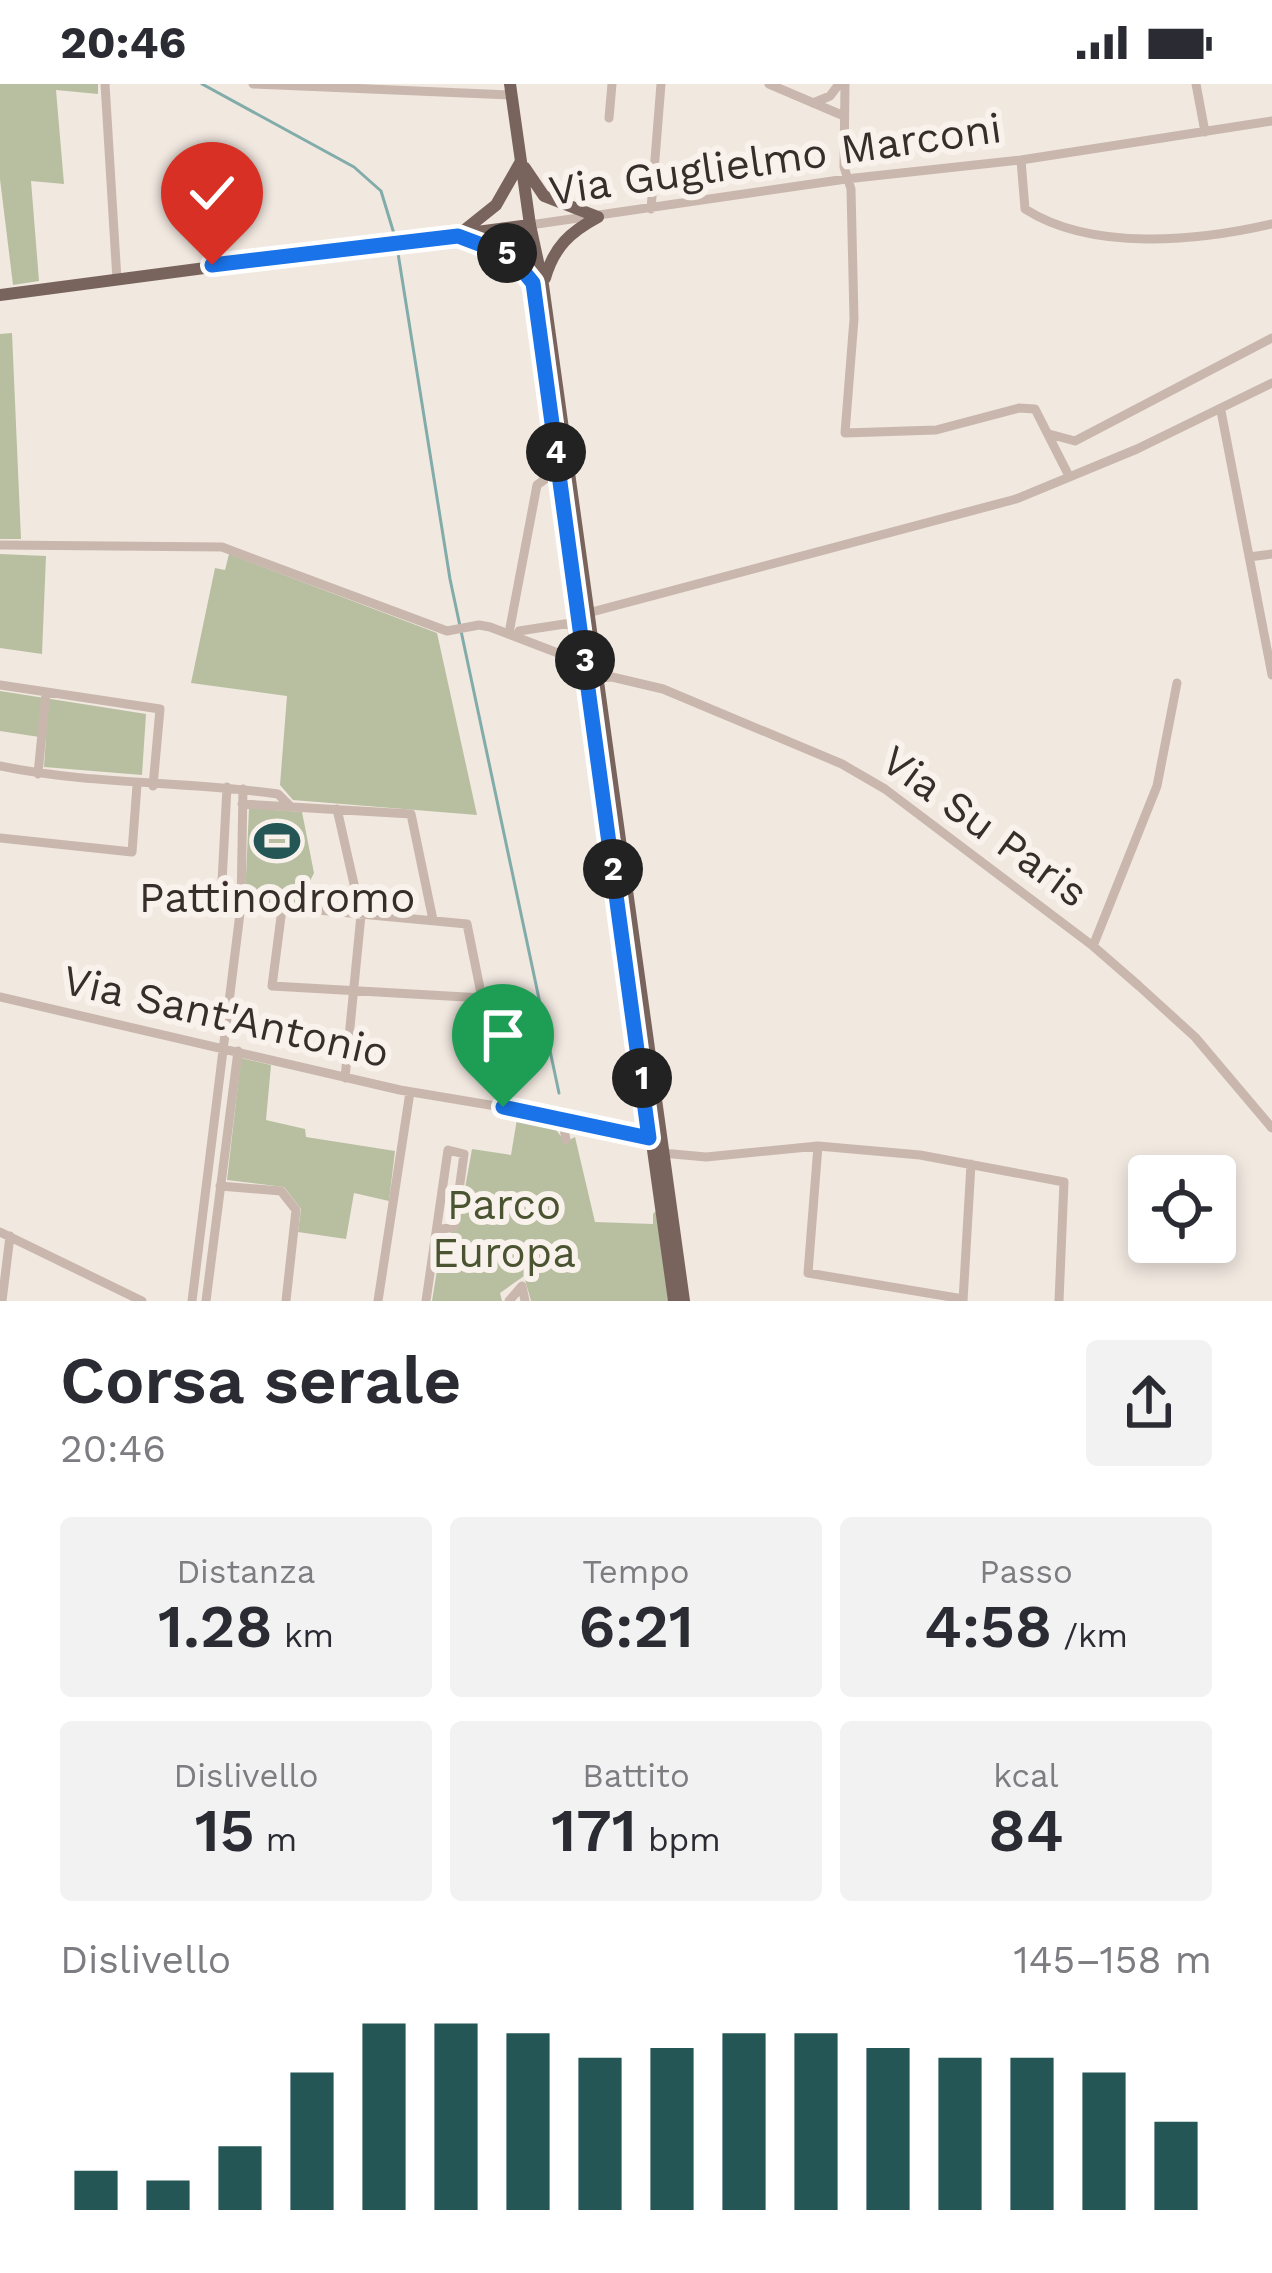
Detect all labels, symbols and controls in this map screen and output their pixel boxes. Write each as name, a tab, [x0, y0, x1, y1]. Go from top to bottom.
text: 20:46	[60, 16, 186, 69]
street label: Via Guglielmo Marconi	[546, 103, 1004, 215]
pin	[161, 142, 263, 265]
icon: check	[179, 160, 245, 226]
pin: 5	[477, 223, 537, 283]
text: 5	[497, 233, 517, 272]
pin: 4	[526, 422, 586, 482]
text: 4	[545, 432, 567, 471]
pin: 3	[555, 630, 615, 690]
text: 3	[575, 640, 595, 679]
street label: Via Su Paris	[873, 735, 1097, 917]
sports icon: Pattinodromo	[252, 816, 302, 866]
pin: 2	[583, 839, 643, 899]
text: 2	[603, 849, 623, 888]
place label: Pattinodromo	[139, 873, 415, 922]
street label: Via Sant'Antonio	[58, 955, 394, 1077]
pin	[452, 984, 554, 1107]
icon: arrive	[470, 1002, 536, 1068]
pin: 1	[612, 1048, 672, 1108]
text: 1	[635, 1058, 649, 1097]
map controls	[1128, 1155, 1236, 1263]
button: locate	[1128, 1155, 1236, 1263]
park label: Parco Europa	[432, 1180, 576, 1277]
button: share	[1086, 1340, 1212, 1466]
text: Corsa serale	[60, 1342, 461, 1419]
text: 20:46	[60, 1426, 166, 1471]
text: Distanza	[176, 1552, 316, 1591]
text: Tempo	[582, 1552, 690, 1591]
text: Passo	[979, 1552, 1073, 1591]
text: 1.28	[158, 1591, 273, 1662]
text: 6:21	[578, 1591, 694, 1662]
text: 4:58	[924, 1591, 1052, 1662]
text: km	[273, 1616, 334, 1655]
text: /km	[1052, 1616, 1128, 1655]
text: Dislivello	[174, 1756, 318, 1795]
text: Battito	[582, 1756, 690, 1795]
text: kcal	[993, 1756, 1059, 1795]
text: 15	[195, 1795, 255, 1866]
text: 171	[551, 1795, 637, 1866]
text: 84	[988, 1795, 1064, 1866]
text: m	[255, 1820, 297, 1859]
text: bpm	[637, 1820, 721, 1859]
text: Dislivello	[60, 1937, 231, 1982]
text: 145–158 m	[1014, 1937, 1212, 1982]

